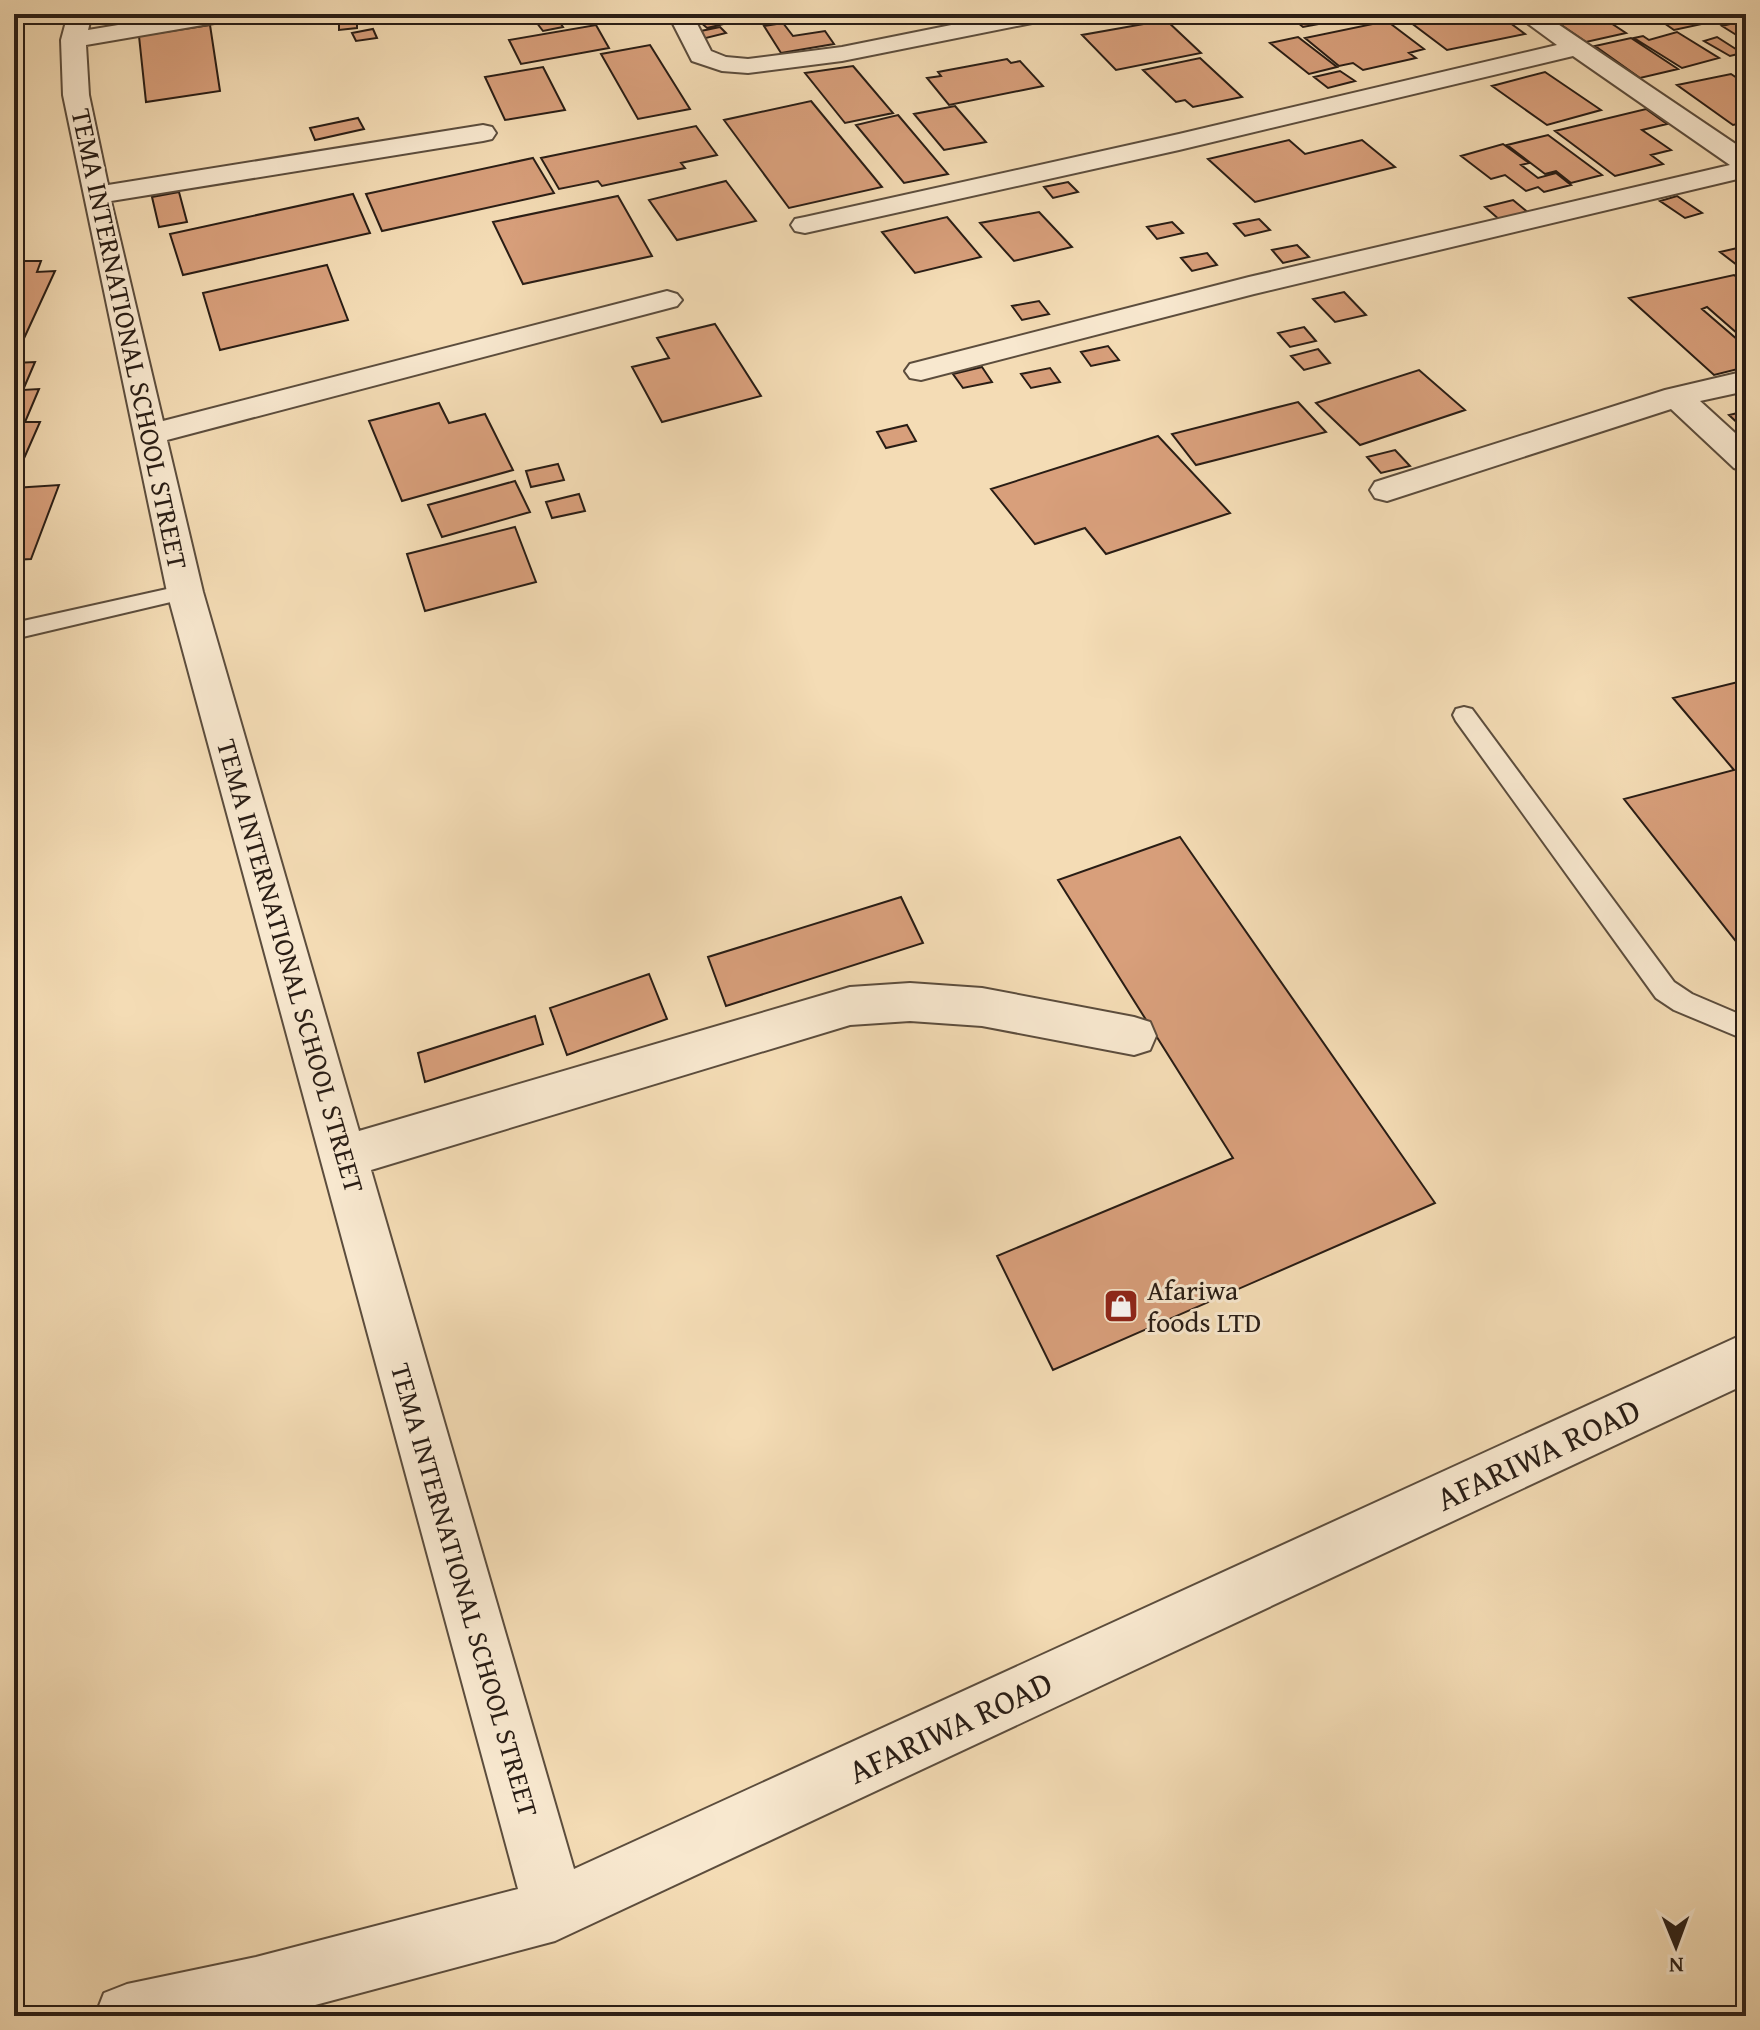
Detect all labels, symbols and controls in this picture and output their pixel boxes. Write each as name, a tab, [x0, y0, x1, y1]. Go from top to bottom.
street label: TEMA INTERNATIONAL SCHOOL STREET	[62, 105, 199, 573]
street label: TEMA INTERNATIONAL SCHOOL STREET	[207, 734, 376, 1198]
place label: Afariwa foods LTD	[1147, 1269, 1261, 1342]
shop icon: Afariwa foods LTD	[1102, 1287, 1140, 1325]
street label: TEMA INTERNATIONAL SCHOOL STREET	[381, 1358, 550, 1822]
street label: AFARIWA ROAD	[1428, 1385, 1648, 1522]
street label: AFARIWA ROAD	[840, 1658, 1060, 1795]
north arrow	[1636, 1906, 1716, 1986]
text: N	[1668, 1950, 1684, 1982]

